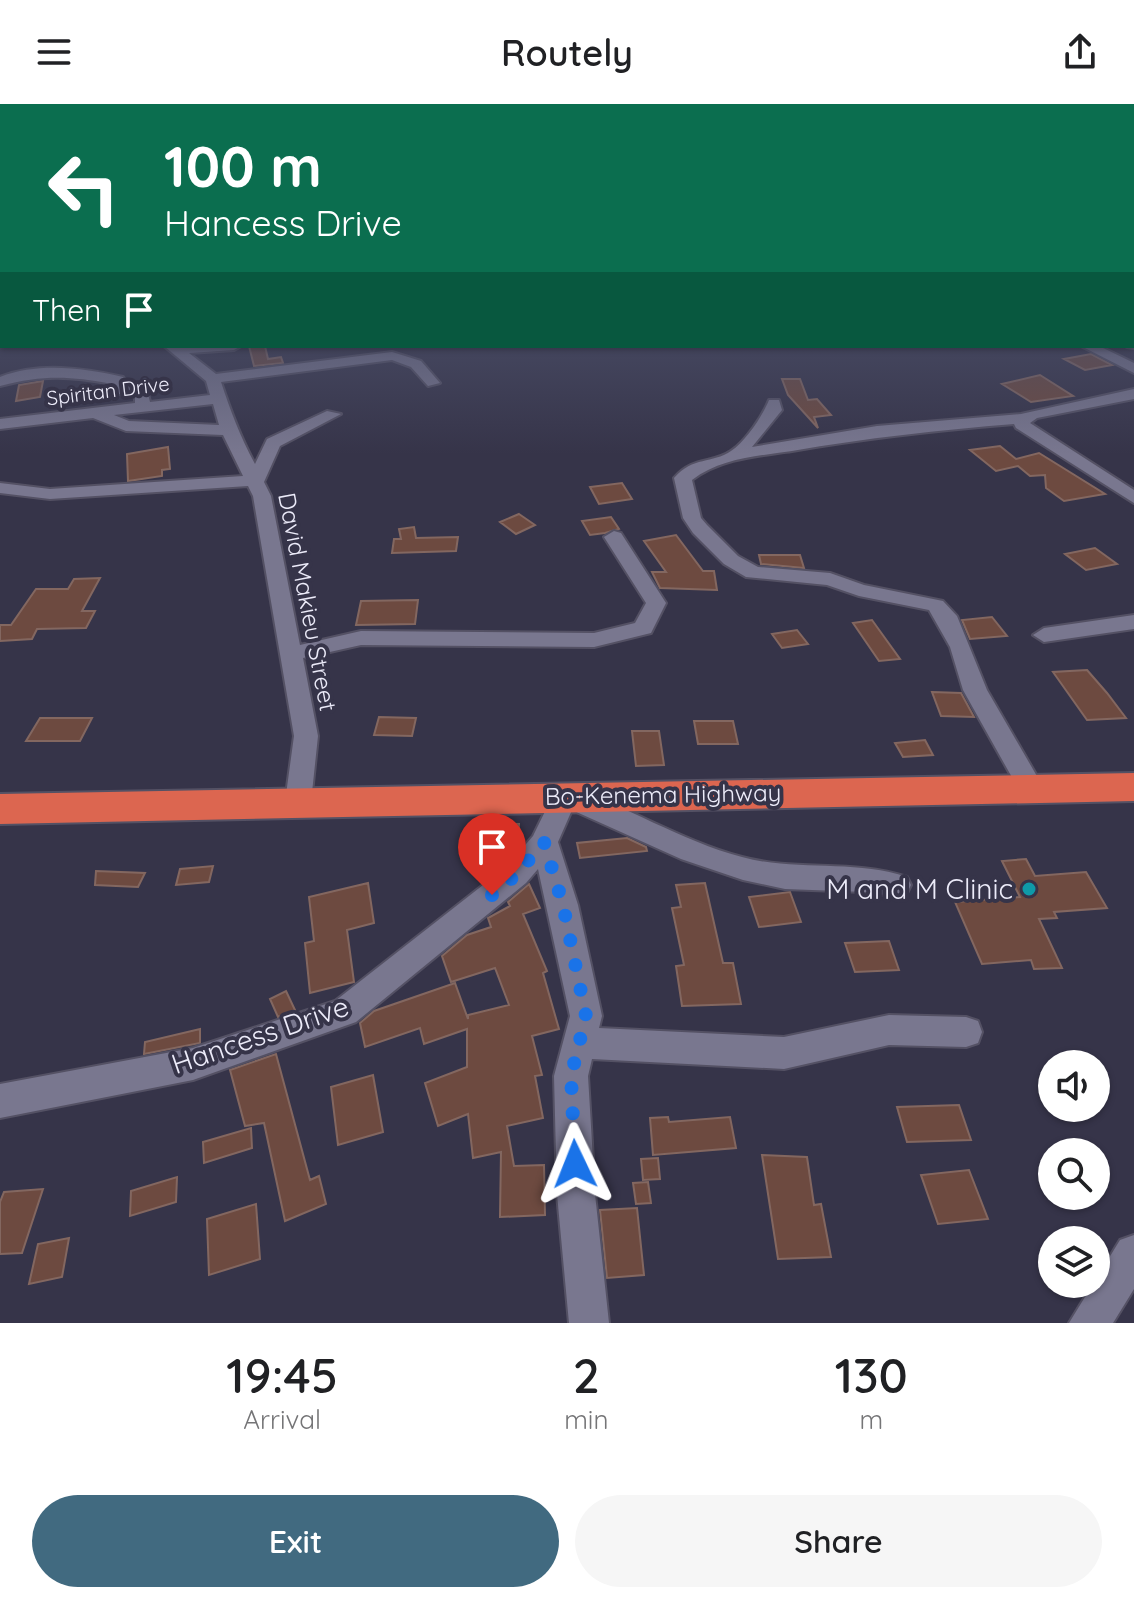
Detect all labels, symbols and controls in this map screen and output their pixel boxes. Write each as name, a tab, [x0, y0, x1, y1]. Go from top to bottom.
icon: menu	[32, 30, 76, 74]
text: Routely	[501, 30, 633, 75]
icon: share	[1058, 30, 1102, 74]
text: 100 m	[164, 131, 322, 201]
icon: left	[32, 136, 136, 240]
text: Hancess Drive	[164, 200, 402, 245]
icon: arrive	[117, 288, 161, 332]
text: Then	[32, 291, 101, 329]
street label: Spiritan Drive	[45, 371, 171, 410]
street label: David Makieu Street	[272, 490, 344, 714]
street label: Bo-Kenema Highway	[544, 777, 781, 811]
pin	[458, 813, 526, 895]
icon: arrive	[470, 825, 514, 869]
place label: M and M Clinic	[826, 871, 1013, 906]
marker: M and M Clinic	[1020, 880, 1038, 898]
street label: Hancess Drive	[167, 988, 353, 1081]
map controls	[1038, 1050, 1110, 1298]
button: sound	[1038, 1050, 1110, 1122]
position arrow	[533, 1122, 617, 1206]
button: search	[1038, 1138, 1110, 1210]
button: layers	[1038, 1226, 1110, 1298]
text: 19:45	[226, 1345, 338, 1405]
text: 2	[573, 1345, 600, 1405]
text: 130	[835, 1345, 908, 1405]
text: Arrival	[243, 1403, 321, 1436]
text: min	[564, 1403, 608, 1436]
text: m	[859, 1403, 883, 1436]
button: Exit	[32, 1495, 559, 1587]
button: Share	[575, 1495, 1102, 1587]

